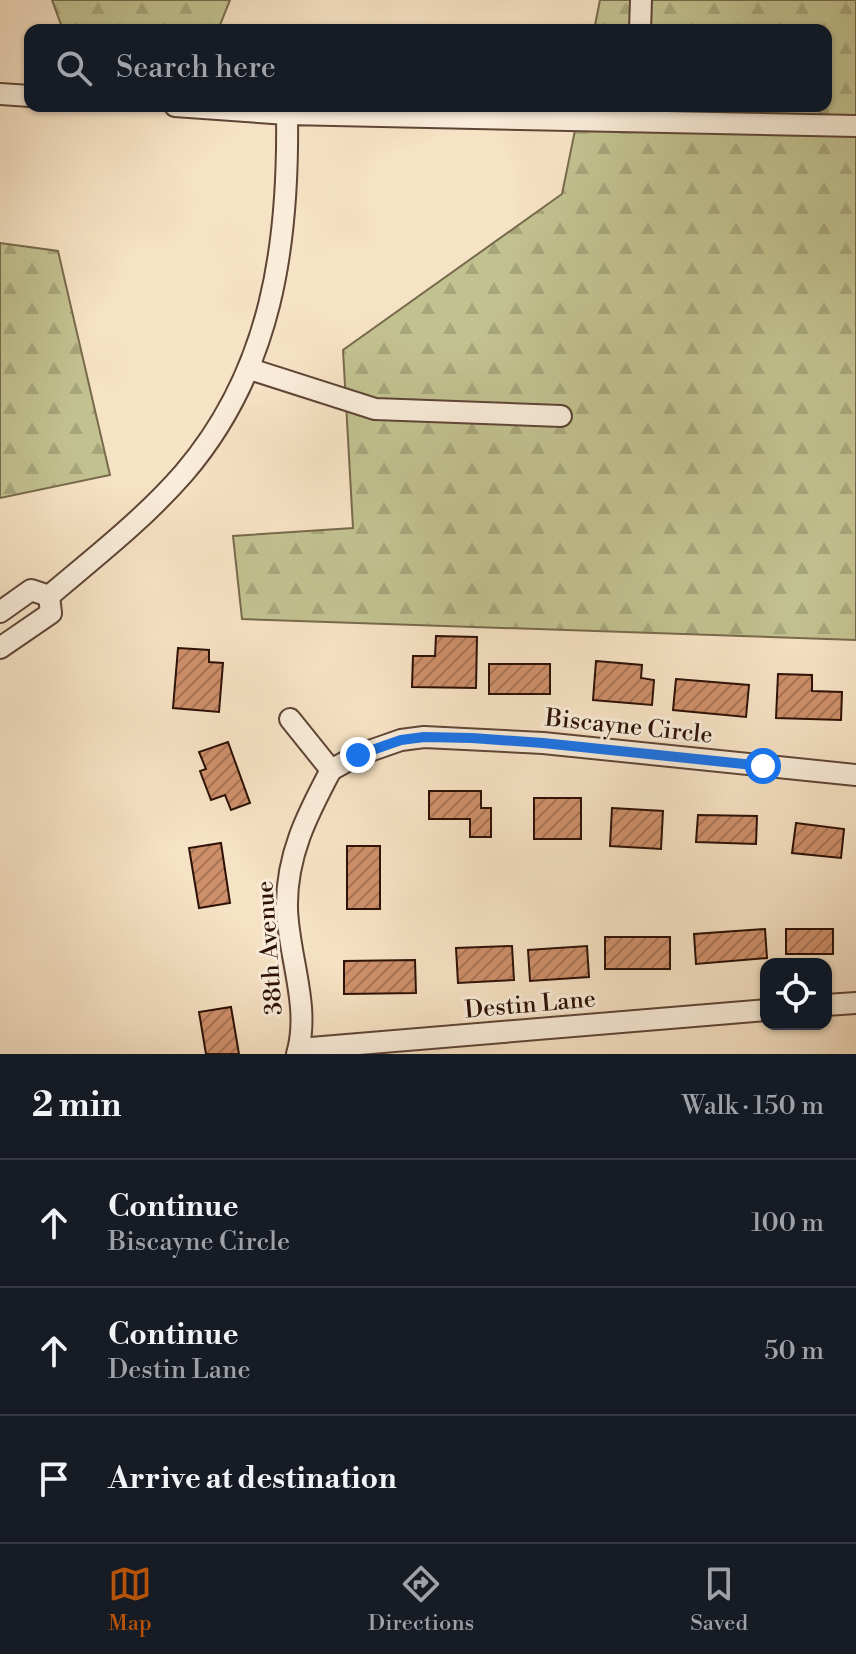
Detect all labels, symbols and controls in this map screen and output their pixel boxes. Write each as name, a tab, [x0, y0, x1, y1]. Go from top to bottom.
search box	[24, 24, 832, 112]
icon: search	[52, 46, 96, 90]
text: Search here	[116, 49, 276, 87]
street label: Biscayne Circle	[543, 703, 714, 751]
route end	[340, 737, 376, 773]
route start	[745, 748, 781, 784]
street label: 38th Avenue	[250, 879, 290, 1016]
map controls	[760, 958, 832, 1030]
button: locate	[760, 958, 832, 1030]
street label: Destin Lane	[463, 984, 597, 1026]
text: 2 min	[32, 1085, 121, 1127]
text: Walk · 150 m	[682, 1090, 824, 1122]
text: Continue	[108, 1188, 239, 1226]
icon: ahead	[32, 1201, 76, 1245]
text: 100 m	[751, 1207, 824, 1239]
text: Biscayne Circle	[108, 1226, 290, 1258]
text: Continue	[108, 1316, 239, 1354]
icon: ahead	[32, 1329, 76, 1373]
text: 50 m	[764, 1335, 824, 1367]
text: Destin Lane	[108, 1354, 251, 1386]
icon: arrive	[32, 1457, 76, 1501]
text: Arrive at destination	[108, 1460, 397, 1498]
tab: Map	[108, 1562, 152, 1637]
tab: Directions	[368, 1562, 474, 1637]
tab: Saved	[690, 1562, 748, 1637]

